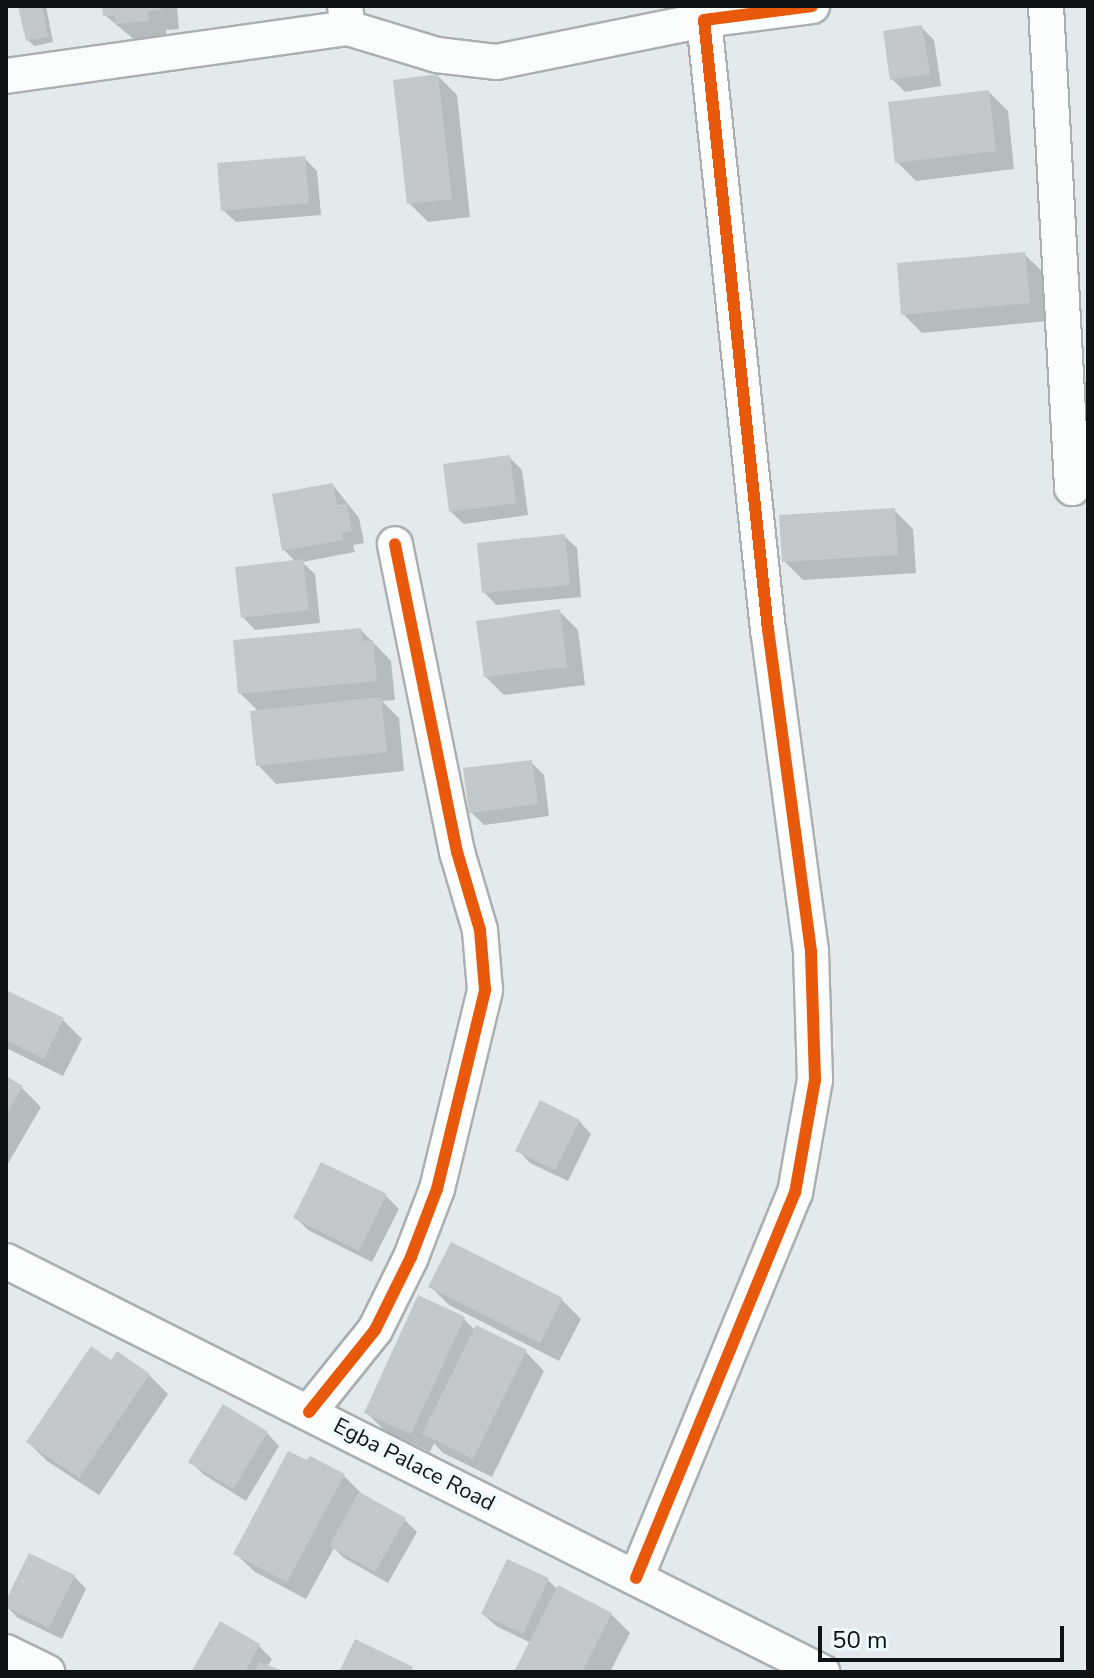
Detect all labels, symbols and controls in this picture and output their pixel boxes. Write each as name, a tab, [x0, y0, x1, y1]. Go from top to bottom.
street label: Egba Palace Road	[329, 1413, 499, 1517]
scale bar	[822, 1610, 1068, 1660]
text: 50 m	[832, 1624, 888, 1656]

